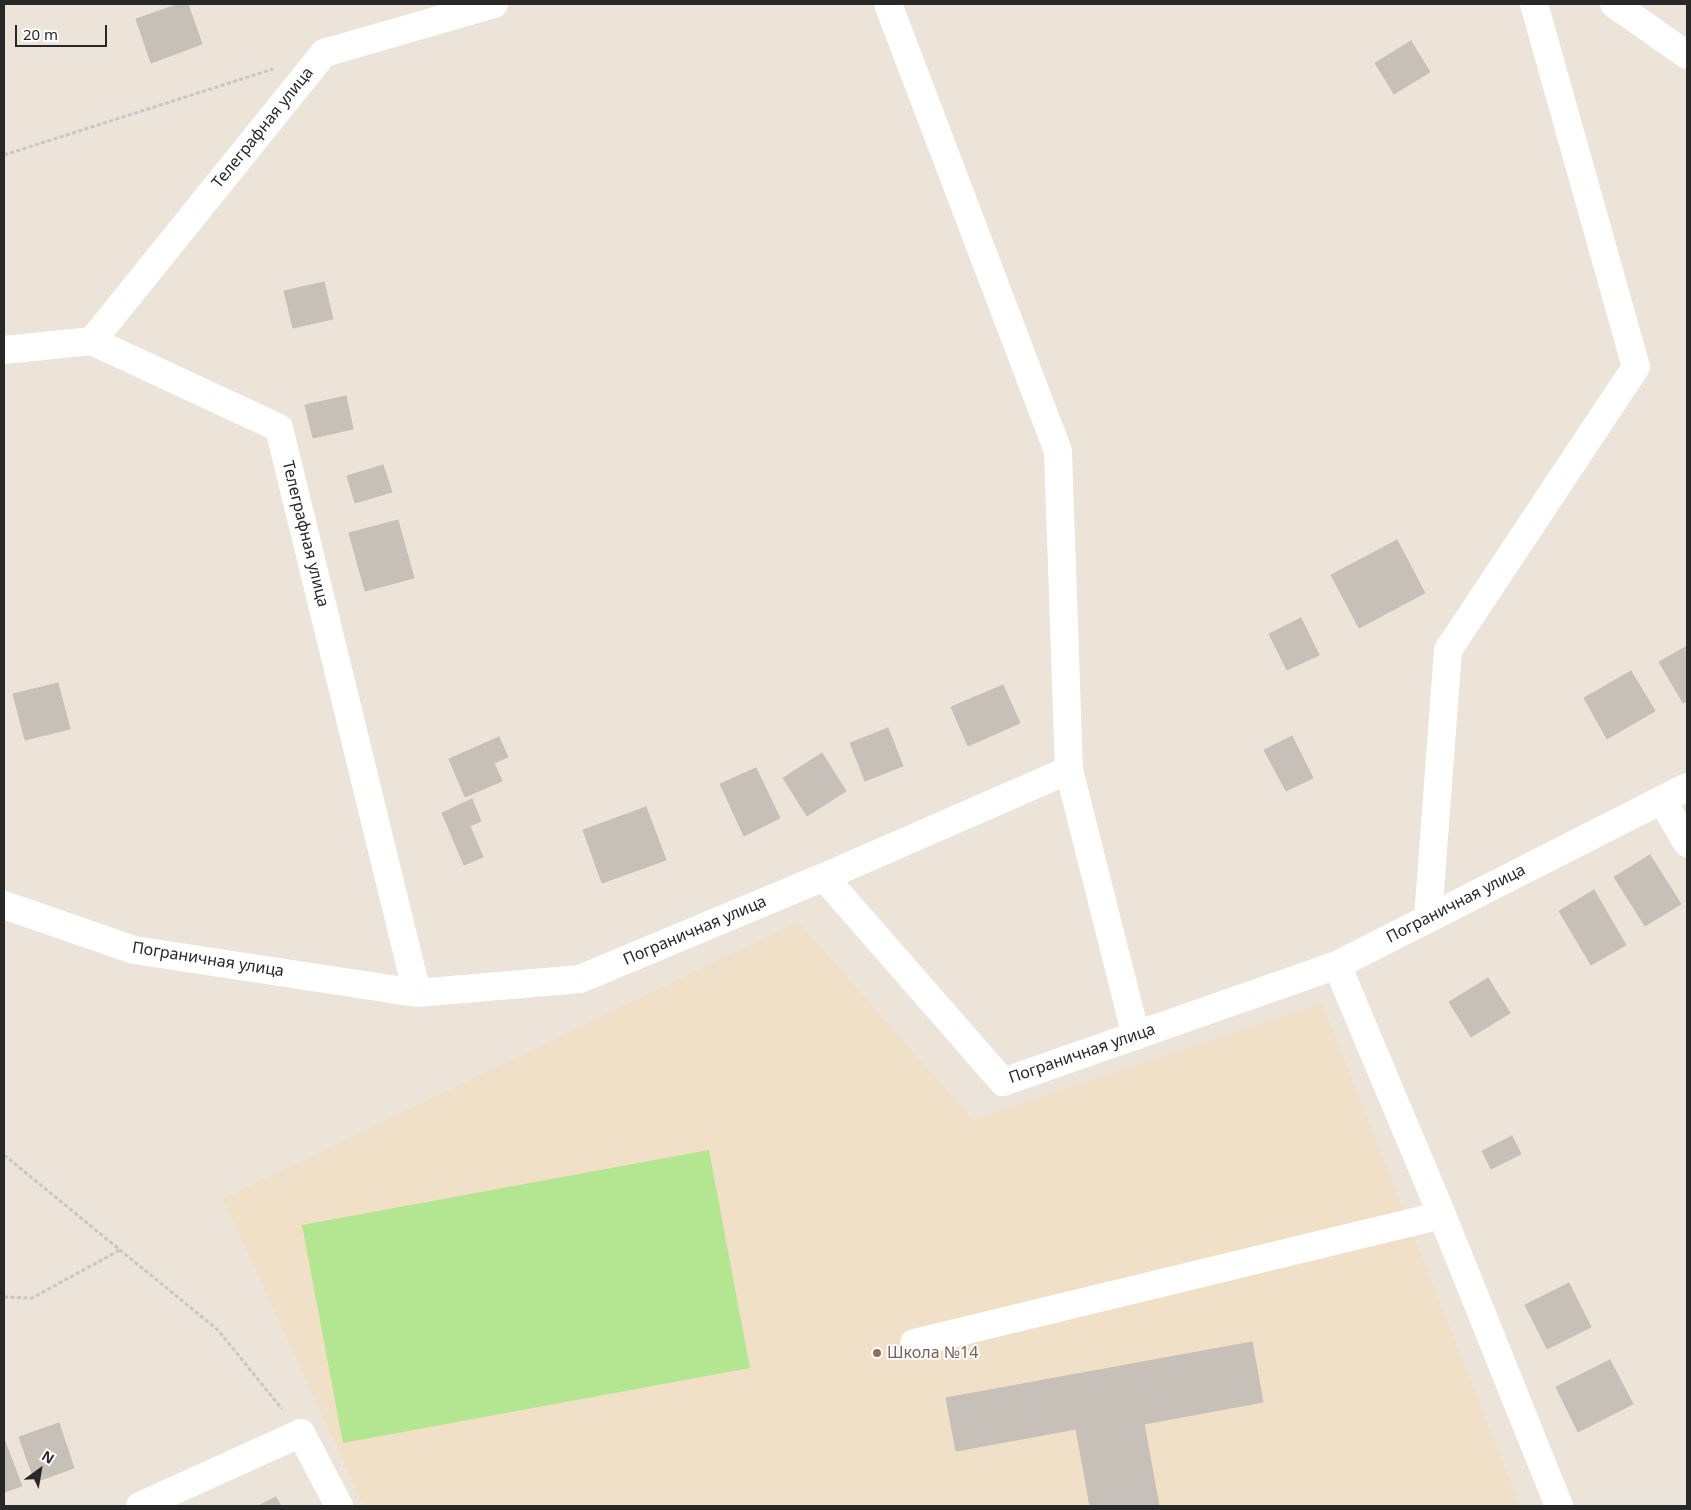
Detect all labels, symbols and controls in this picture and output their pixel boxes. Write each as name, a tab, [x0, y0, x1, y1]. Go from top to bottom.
scale bar	[18, 15, 110, 47]
text: 20 m	[23, 24, 58, 44]
street label: Телеграфная улица	[208, 64, 318, 192]
street label: Телеграфная улица	[278, 459, 332, 609]
street label: Пограничная улица	[1383, 861, 1529, 947]
street label: Пограничная улица	[621, 892, 769, 970]
street label: Пограничная улица	[131, 939, 285, 981]
street label: Пограничная улица	[1006, 1020, 1158, 1088]
place label: Школа №14	[887, 1343, 978, 1363]
marker: Школа №14	[871, 1347, 883, 1359]
north arrow	[15, 1445, 65, 1495]
text: N	[38, 1446, 58, 1468]

